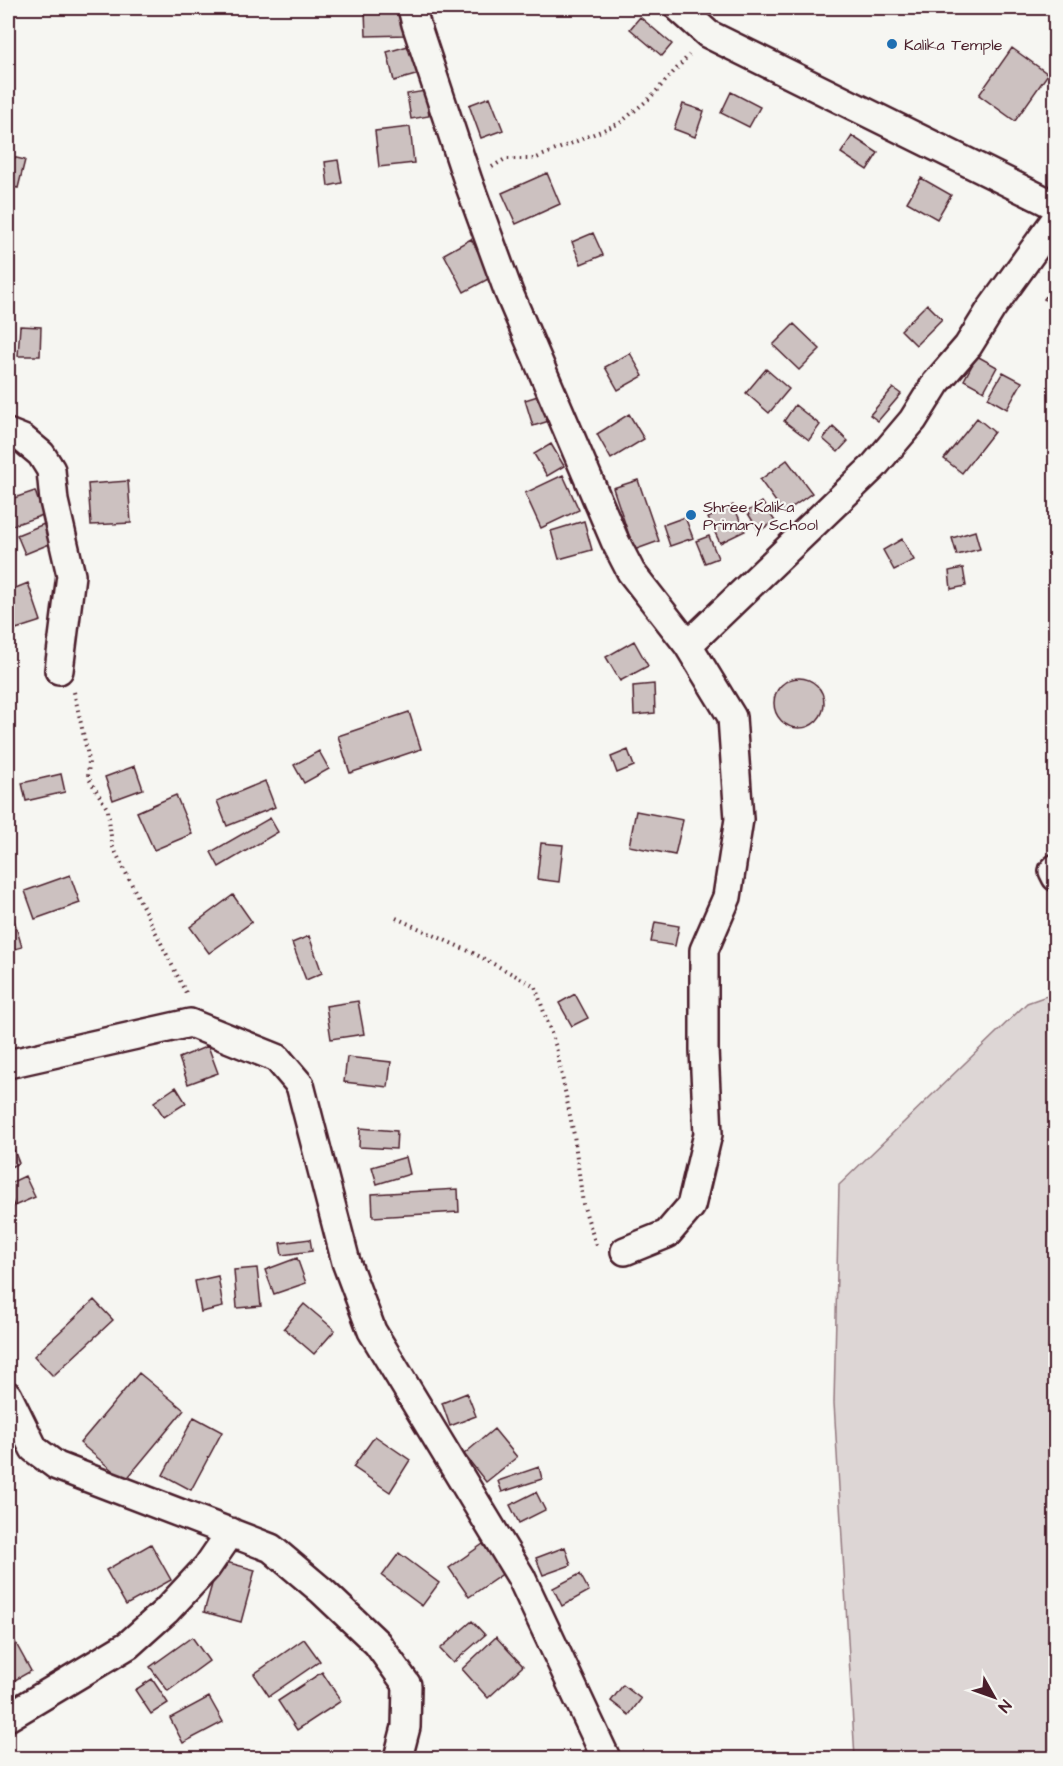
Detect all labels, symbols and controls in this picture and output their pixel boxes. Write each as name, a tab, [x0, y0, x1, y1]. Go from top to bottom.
place label: Kalika Temple	[904, 34, 1003, 56]
marker: Kalika Temple	[885, 37, 899, 51]
place label: Shree Kalika Primary School	[703, 496, 818, 537]
marker: Shree Kalika Primary School	[684, 508, 698, 522]
north arrow	[964, 1667, 1024, 1727]
text: N	[993, 1695, 1016, 1717]

